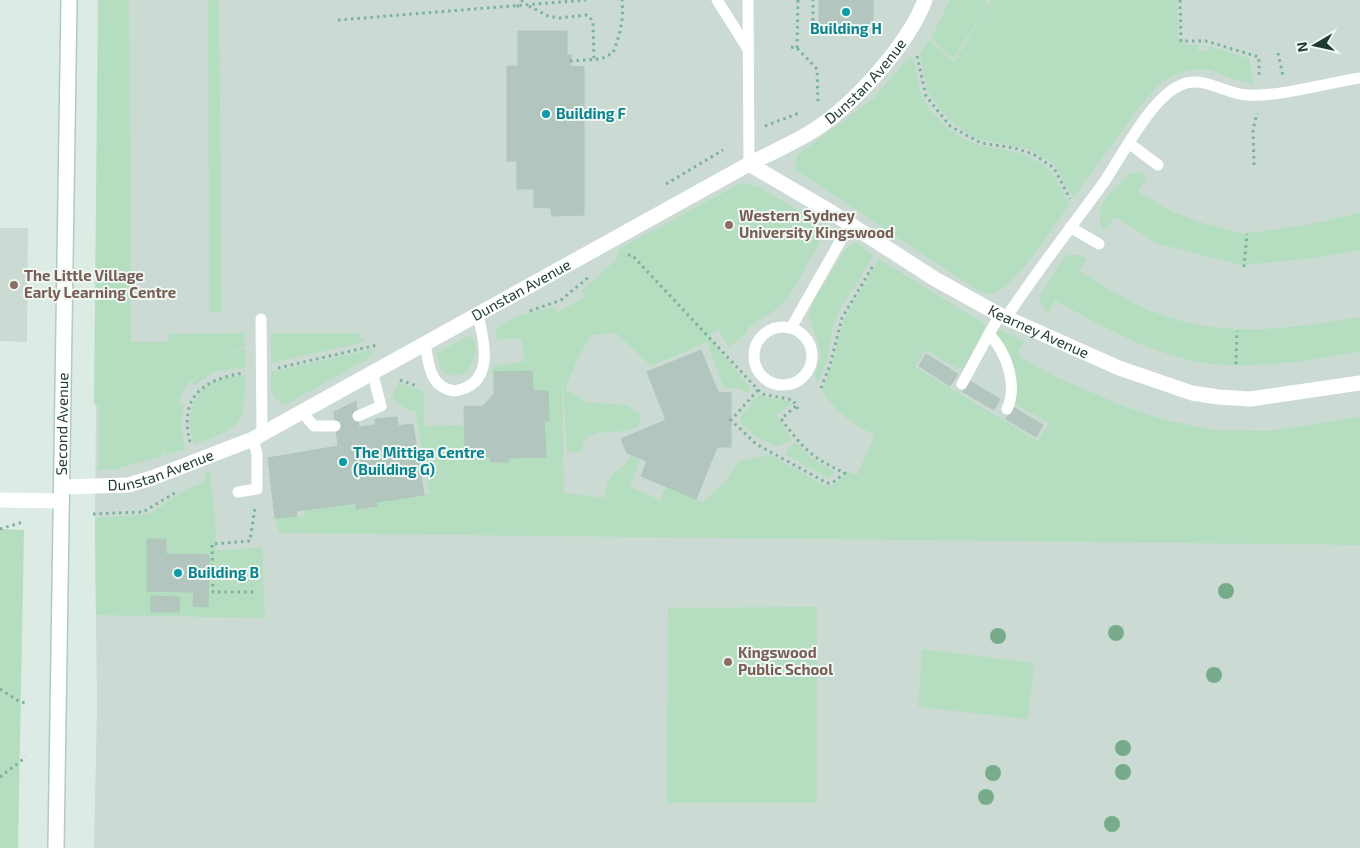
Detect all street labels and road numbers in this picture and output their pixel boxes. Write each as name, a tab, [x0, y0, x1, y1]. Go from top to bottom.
street label: Dunstan Avenue	[821, 35, 909, 127]
street label: Dunstan Avenue	[468, 255, 574, 324]
street label: Kearney Avenue	[985, 300, 1092, 361]
street label: Second Avenue	[52, 372, 71, 476]
street label: Dunstan Avenue	[107, 445, 216, 494]

